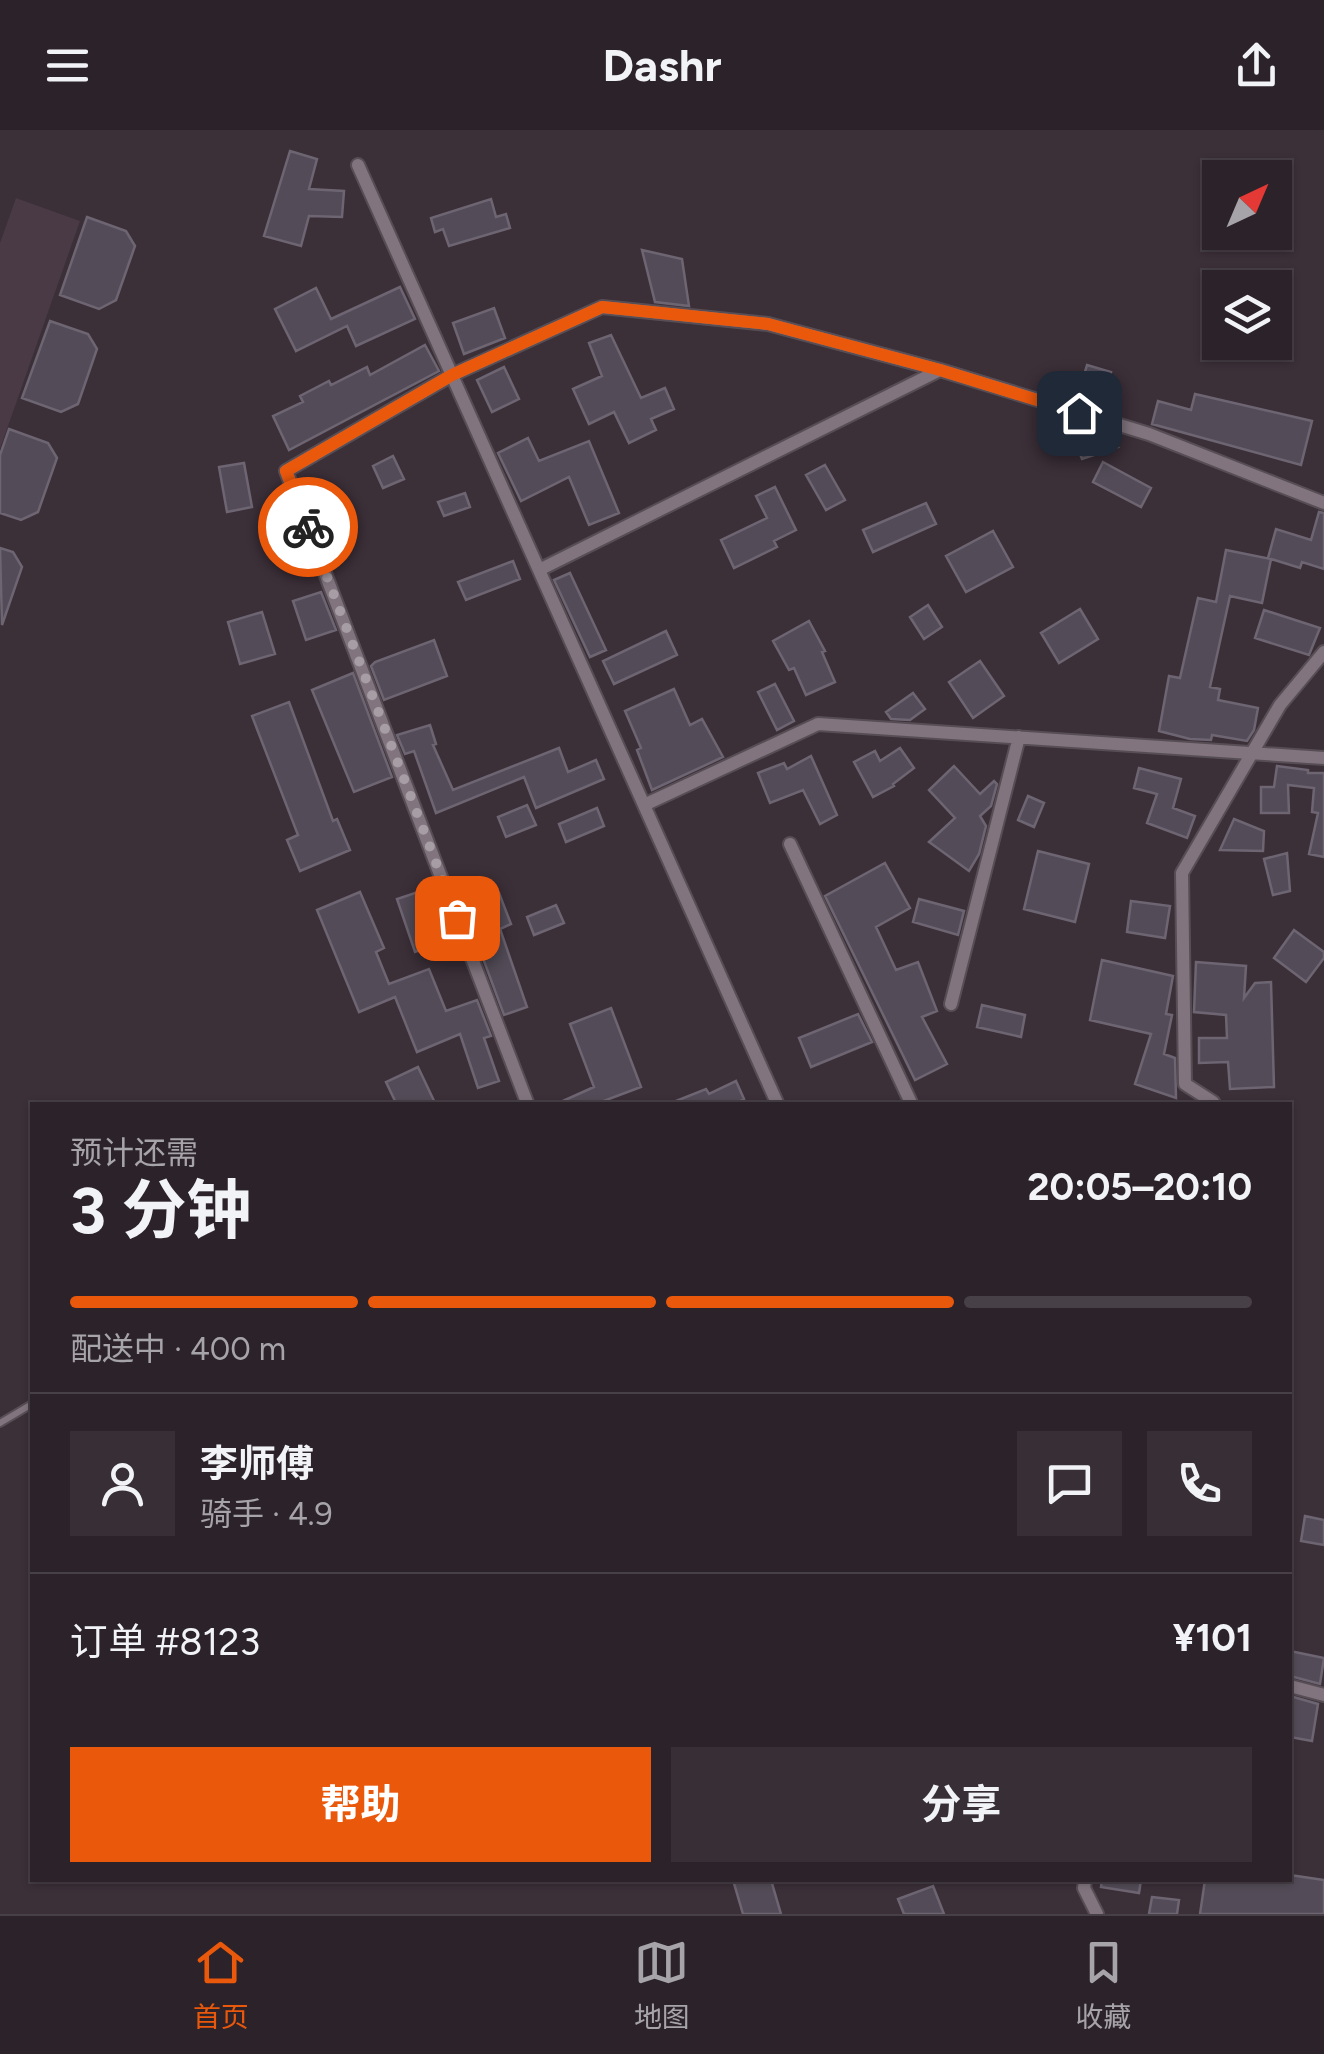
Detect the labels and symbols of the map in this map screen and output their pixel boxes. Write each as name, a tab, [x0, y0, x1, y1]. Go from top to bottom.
north arrow	[1202, 160, 1292, 250]
pin	[1037, 371, 1122, 456]
courier	[258, 477, 358, 577]
pin	[415, 876, 500, 961]

